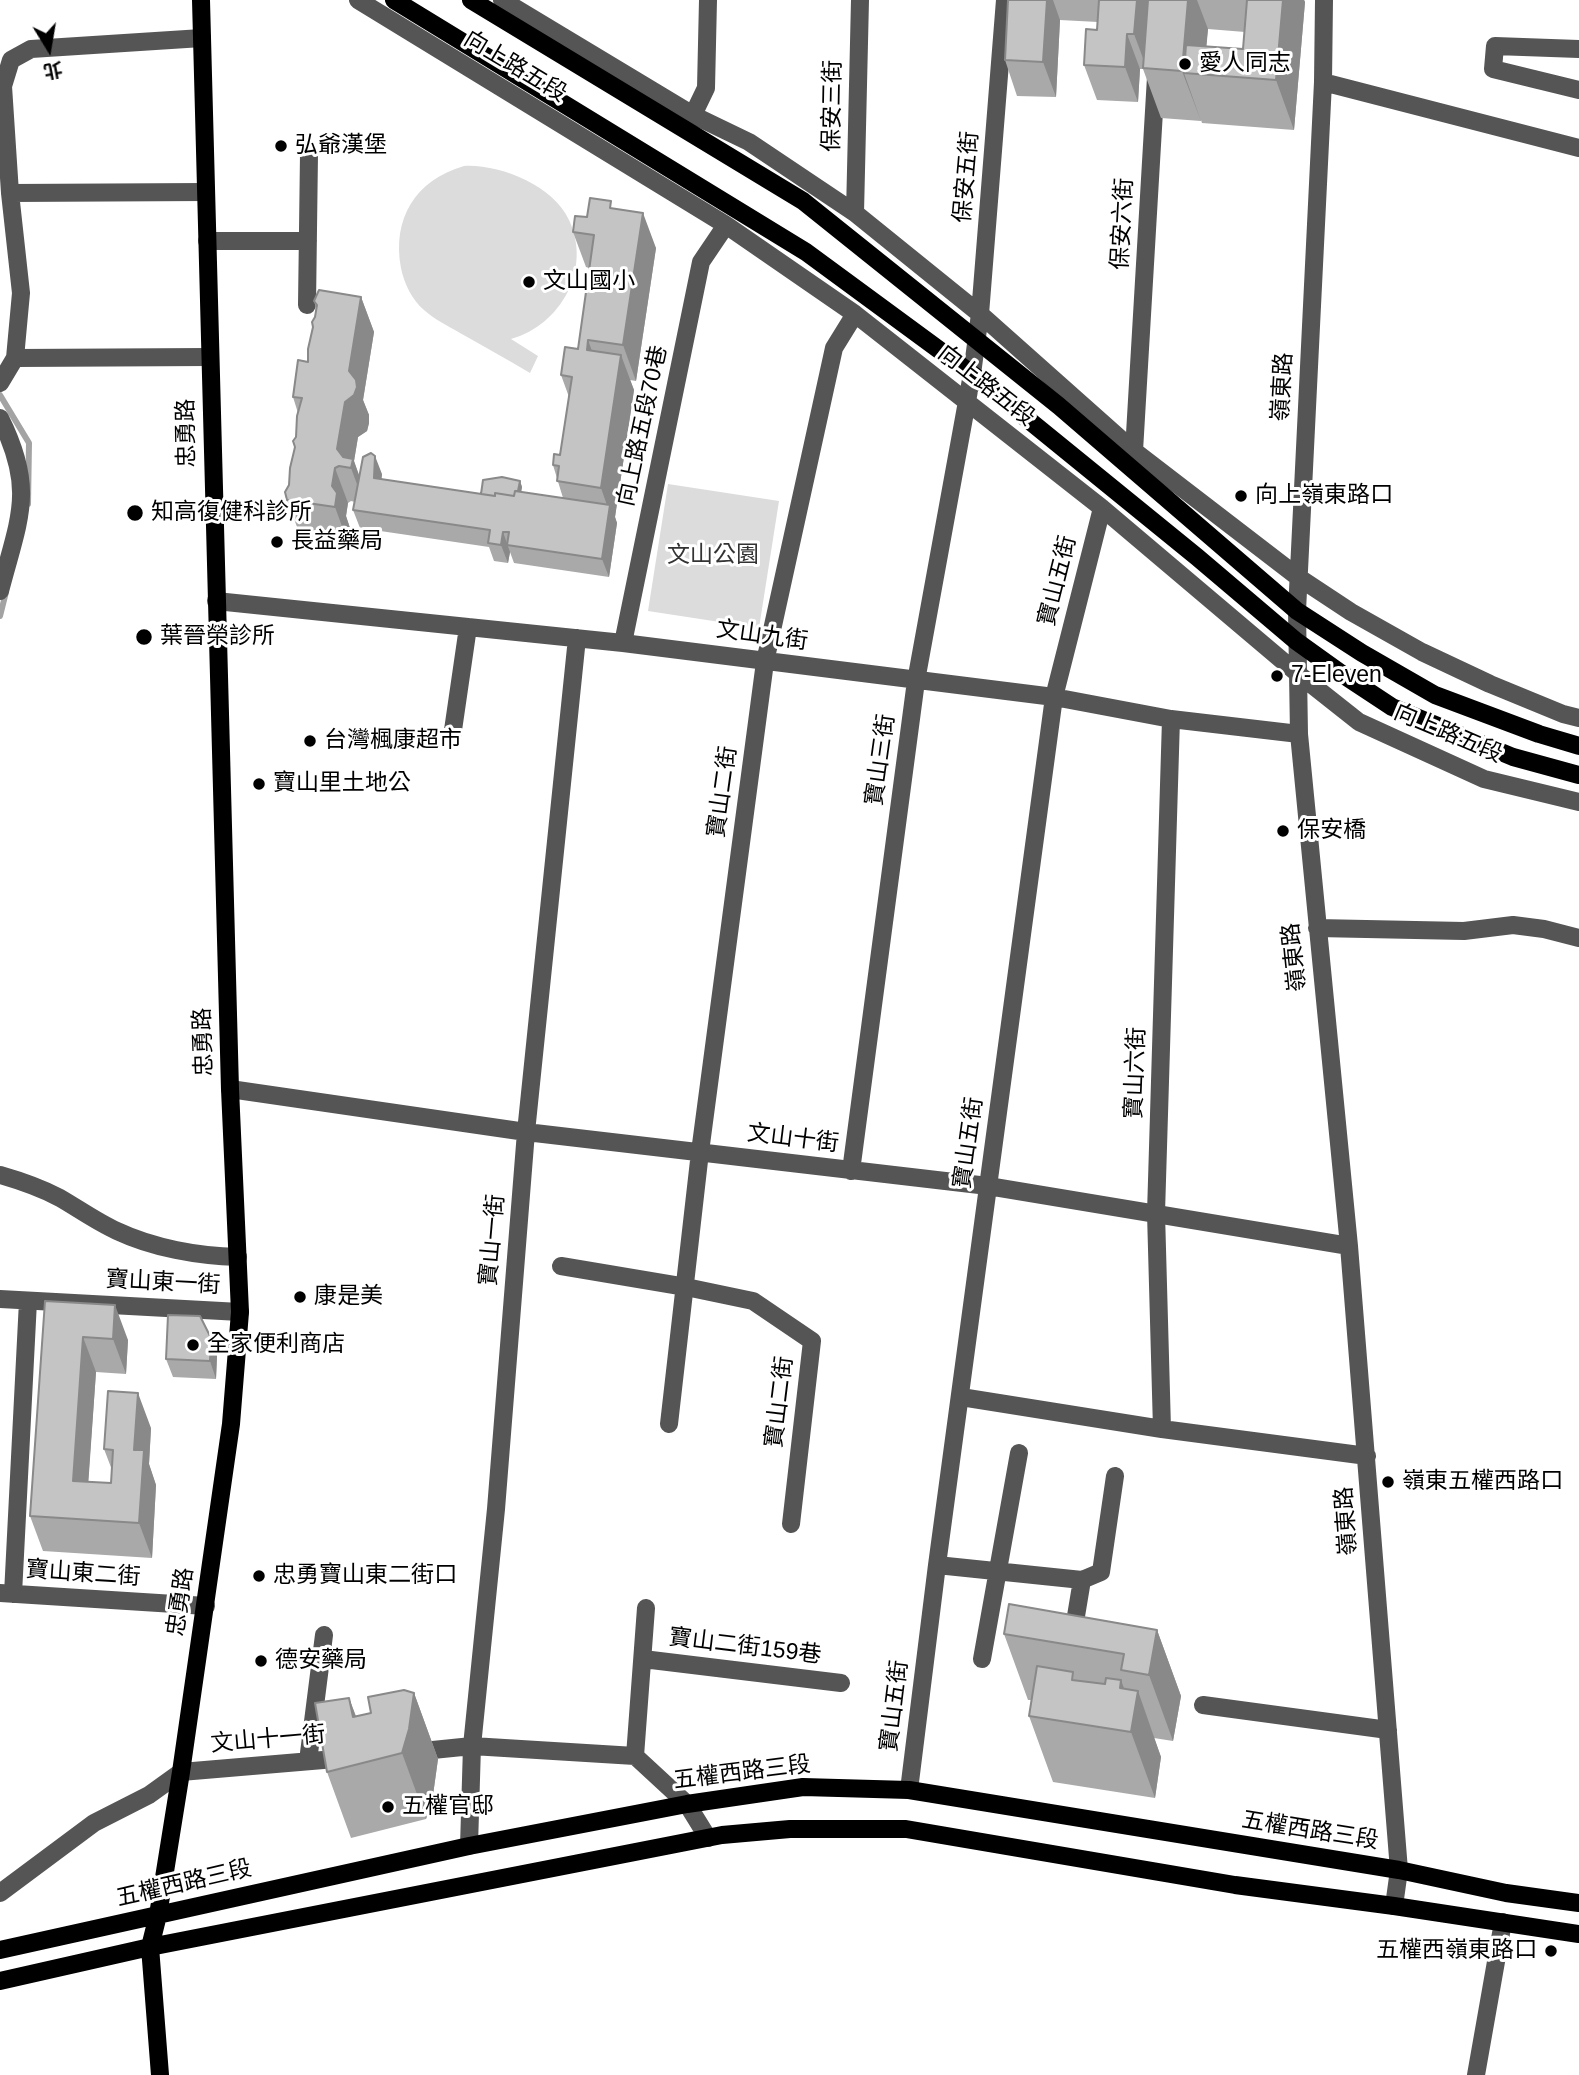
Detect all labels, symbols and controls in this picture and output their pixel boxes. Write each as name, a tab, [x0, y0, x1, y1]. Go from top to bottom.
north arrow	[14, 14, 84, 84]
street label: 向上路五段	[459, 26, 571, 108]
place label: 愛人同志	[1199, 50, 1291, 78]
marker: 愛人同志	[1177, 56, 1193, 72]
text: 北	[42, 58, 64, 82]
street label: 保安三街	[818, 60, 848, 152]
street label: 保安五街	[949, 130, 985, 224]
place label: 弘爺漢堡	[295, 132, 387, 160]
marker: 弘爺漢堡	[273, 138, 289, 154]
street label: 保安六街	[1107, 177, 1139, 271]
place label: 文山國小	[543, 268, 635, 296]
marker: 文山國小	[521, 274, 537, 290]
street label: 向上路五段	[932, 340, 1040, 432]
street label: 向上路五段70巷	[612, 343, 674, 509]
street label: 嶺東路	[1267, 352, 1299, 422]
street label: 忠勇路	[173, 398, 201, 468]
place label: 向上嶺東路口	[1255, 482, 1393, 510]
marker: 向上嶺東路口	[1233, 488, 1249, 504]
place label: 知高復健科診所	[151, 499, 312, 527]
marker: 知高復健科診所	[125, 503, 145, 523]
place label: 長益藥局	[291, 528, 383, 556]
street label: 寶山五街	[1033, 533, 1083, 629]
marker: 長益藥局	[269, 534, 285, 550]
park label: 文山公園	[667, 542, 759, 570]
street label: 文山九街	[715, 616, 809, 656]
place label: 葉晉榮診所	[160, 623, 275, 651]
marker: 葉晉榮診所	[134, 627, 154, 647]
place label: 7-Eleven	[1291, 662, 1382, 690]
marker: 7-Eleven	[1269, 668, 1285, 684]
street label: 向上路五段	[1390, 699, 1506, 769]
street label: 寶山三街	[861, 713, 901, 807]
place label: 台灣楓康超市	[324, 727, 462, 755]
marker: 台灣楓康超市	[302, 733, 318, 749]
street label: 寶山二街	[703, 745, 743, 839]
place label: 寶山里土地公	[273, 770, 411, 798]
marker: 寶山里土地公	[251, 776, 267, 792]
place label: 保安橋	[1297, 817, 1366, 845]
marker: 保安橋	[1275, 823, 1291, 839]
street label: 嶺東路	[1278, 921, 1312, 993]
street label: 忠勇路	[189, 1007, 219, 1077]
street label: 寶山六街	[1121, 1027, 1151, 1119]
street label: 寶山五街	[949, 1096, 989, 1190]
street label: 文山十街	[746, 1120, 840, 1158]
street label: 寶山一街	[475, 1193, 511, 1287]
street label: 寶山東一街	[105, 1266, 221, 1300]
place label: 康是美	[314, 1283, 383, 1311]
marker: 康是美	[292, 1289, 308, 1305]
place label: 全家便利商店	[207, 1331, 345, 1359]
marker: 全家便利商店	[185, 1337, 201, 1353]
street label: 寶山二街	[761, 1355, 799, 1449]
place label: 嶺東五權西路口	[1402, 1468, 1563, 1496]
marker: 嶺東五權西路口	[1380, 1474, 1396, 1490]
street label: 嶺東路	[1331, 1486, 1363, 1556]
street label: 寶山東二街	[25, 1556, 141, 1592]
place label: 忠勇寶山東二街口	[273, 1562, 457, 1590]
street label: 忠勇路	[163, 1566, 199, 1638]
marker: 忠勇寶山東二街口	[251, 1568, 267, 1584]
street label: 寶山二街159巷	[667, 1624, 823, 1670]
place label: 德安藥局	[275, 1647, 367, 1675]
marker: 德安藥局	[253, 1653, 269, 1669]
street label: 寶山五街	[876, 1659, 914, 1753]
street label: 文山十一街	[210, 1721, 326, 1759]
street label: 五權西路三段	[672, 1751, 812, 1795]
place label: 五權官邸	[402, 1793, 494, 1821]
marker: 五權官邸	[380, 1799, 396, 1815]
street label: 五權西路三段	[1240, 1807, 1380, 1855]
street label: 五權西路三段	[114, 1855, 254, 1913]
place label: 五權西嶺東路口	[1376, 1937, 1537, 1965]
marker: 五權西嶺東路口	[1543, 1943, 1559, 1959]

